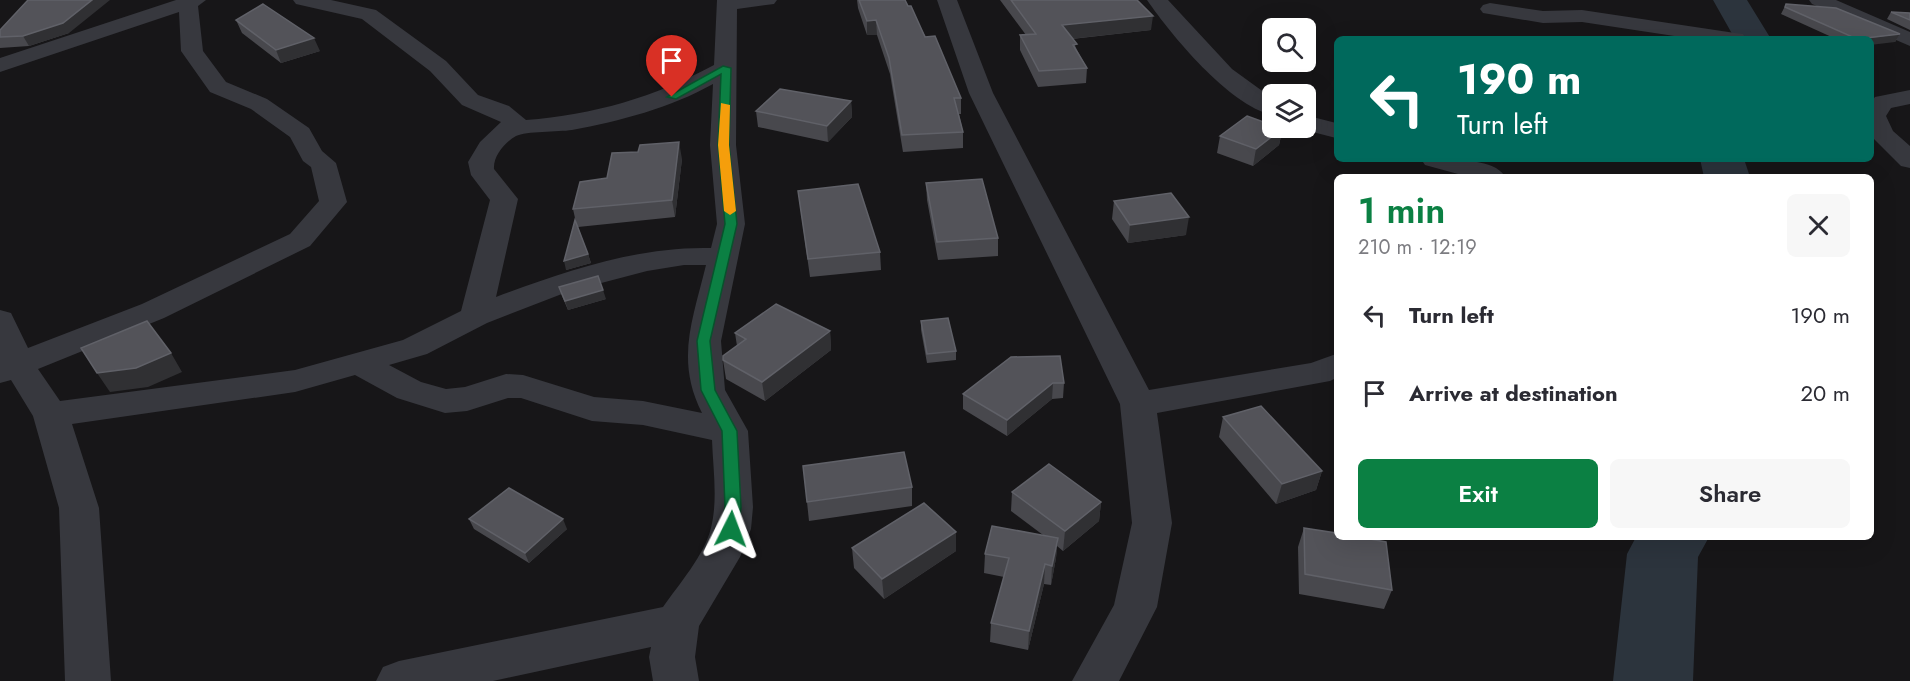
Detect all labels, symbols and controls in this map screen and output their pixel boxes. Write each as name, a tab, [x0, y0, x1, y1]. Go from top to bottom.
map controls	[1262, 18, 1316, 138]
button: search	[1262, 18, 1316, 72]
pin	[646, 35, 697, 97]
icon: arrive	[655, 44, 688, 77]
text: 190 m	[1457, 49, 1581, 110]
icon: left	[1358, 60, 1436, 138]
button: layers	[1262, 84, 1316, 138]
text: Turn left	[1457, 105, 1547, 144]
text: 1 min	[1358, 184, 1445, 236]
button: close	[1787, 194, 1850, 257]
text: 210 m · 12:19	[1358, 233, 1477, 262]
icon: left	[1358, 299, 1391, 332]
text: Turn left	[1409, 299, 1494, 331]
text: 190 m	[1790, 299, 1850, 331]
icon: arrive	[1358, 377, 1391, 410]
text: Arrive at destination	[1409, 377, 1618, 409]
text: 20 m	[1801, 377, 1850, 409]
button: Exit	[1358, 459, 1598, 528]
button: Share	[1610, 459, 1850, 528]
position arrow	[699, 497, 763, 561]

